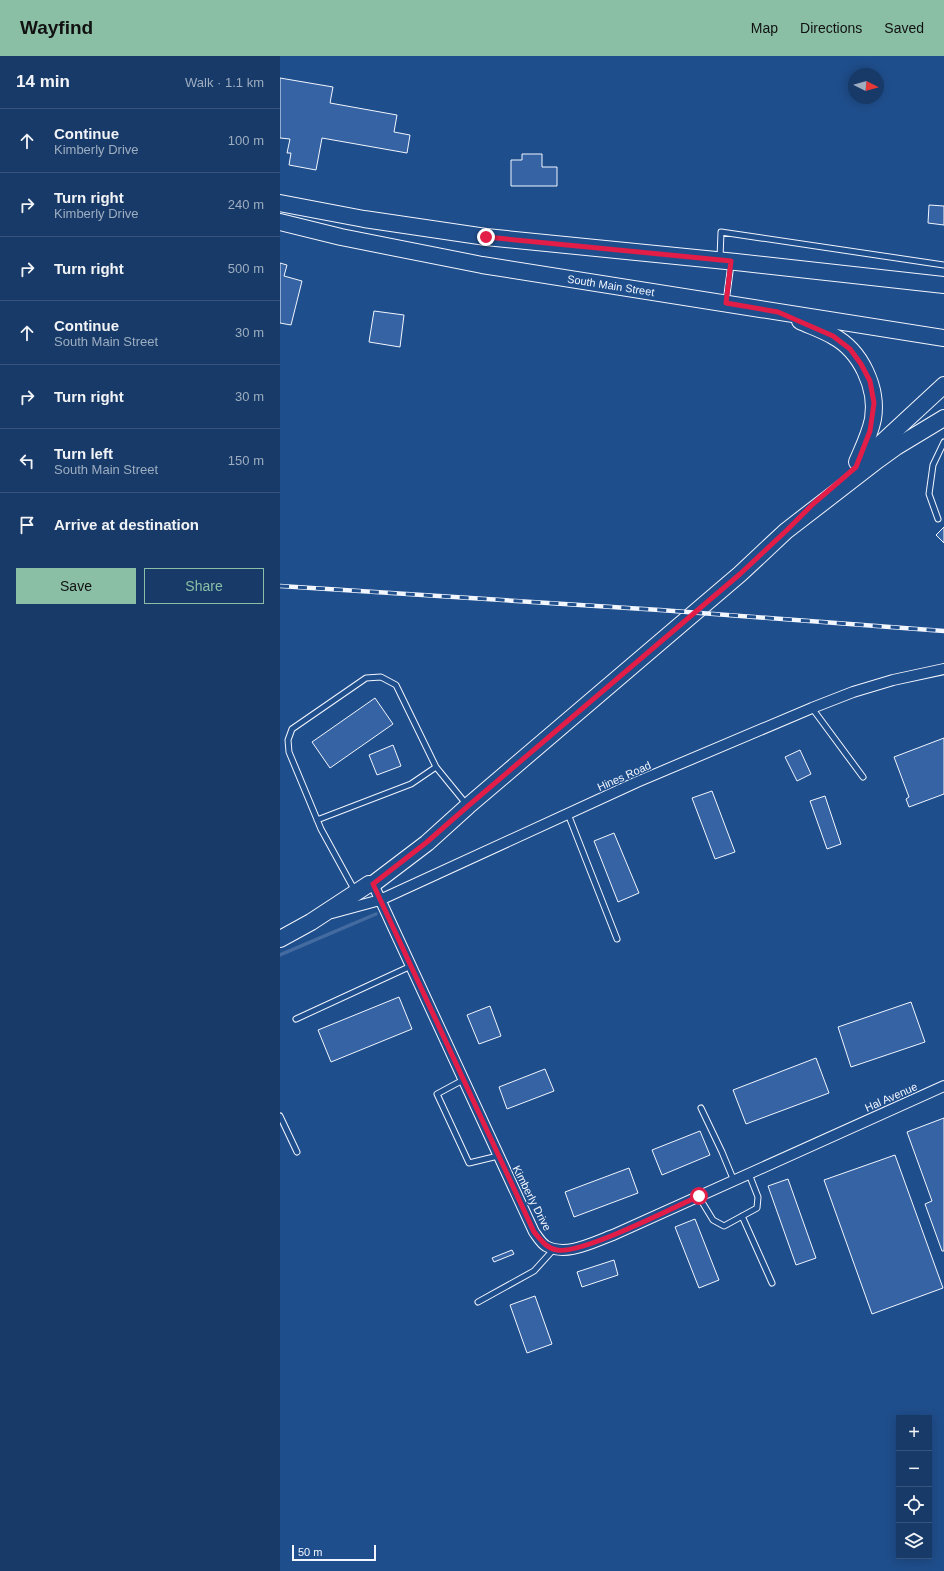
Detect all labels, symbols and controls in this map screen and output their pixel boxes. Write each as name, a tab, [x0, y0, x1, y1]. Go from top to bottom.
text: Wayfind	[20, 17, 93, 38]
text: Map	[751, 20, 778, 36]
text: Directions	[800, 20, 862, 36]
text: Saved	[884, 20, 924, 36]
north arrow	[848, 68, 884, 104]
text: 14 min	[16, 72, 70, 91]
text: Walk · 1.1 km	[185, 75, 264, 90]
text: Continue	[54, 125, 119, 142]
icon: ahead	[16, 130, 38, 152]
text: 100 m	[228, 133, 264, 148]
text: Kimberly Drive	[54, 142, 139, 157]
text: Turn right	[54, 189, 124, 206]
icon: right	[16, 194, 38, 216]
text: 240 m	[228, 197, 264, 212]
text: Kimberly Drive	[54, 206, 139, 221]
route end	[477, 228, 495, 246]
icon: right	[16, 258, 38, 280]
text: Turn right	[54, 260, 124, 277]
text: 500 m	[228, 261, 264, 276]
street label: South Main Street	[566, 273, 655, 298]
text: Continue	[54, 317, 119, 334]
icon: ahead	[16, 322, 38, 344]
text: 30 m	[235, 325, 264, 340]
text: South Main Street	[54, 334, 158, 349]
icon: right	[16, 386, 38, 408]
text: Turn right	[54, 388, 124, 405]
text: 30 m	[235, 389, 264, 404]
text: Turn left	[54, 445, 113, 462]
icon: left	[16, 450, 38, 472]
text: 150 m	[228, 453, 264, 468]
text: South Main Street	[54, 462, 158, 477]
icon: arrive	[16, 514, 38, 536]
text: Arrive at destination	[54, 516, 199, 533]
button: Save	[16, 568, 136, 604]
button: Share	[144, 568, 264, 604]
street label: Hines Road	[595, 759, 653, 793]
street label: Hal Avenue	[863, 1080, 919, 1114]
street label: Kimberly Drive	[510, 1163, 554, 1233]
route start	[690, 1187, 708, 1205]
map controls	[896, 1415, 932, 1559]
button: +	[896, 1415, 932, 1451]
button: −	[896, 1451, 932, 1487]
button: locate	[896, 1487, 932, 1523]
button: layers	[896, 1523, 932, 1559]
scale bar	[292, 1543, 376, 1562]
text: 50 m	[298, 1546, 322, 1558]

